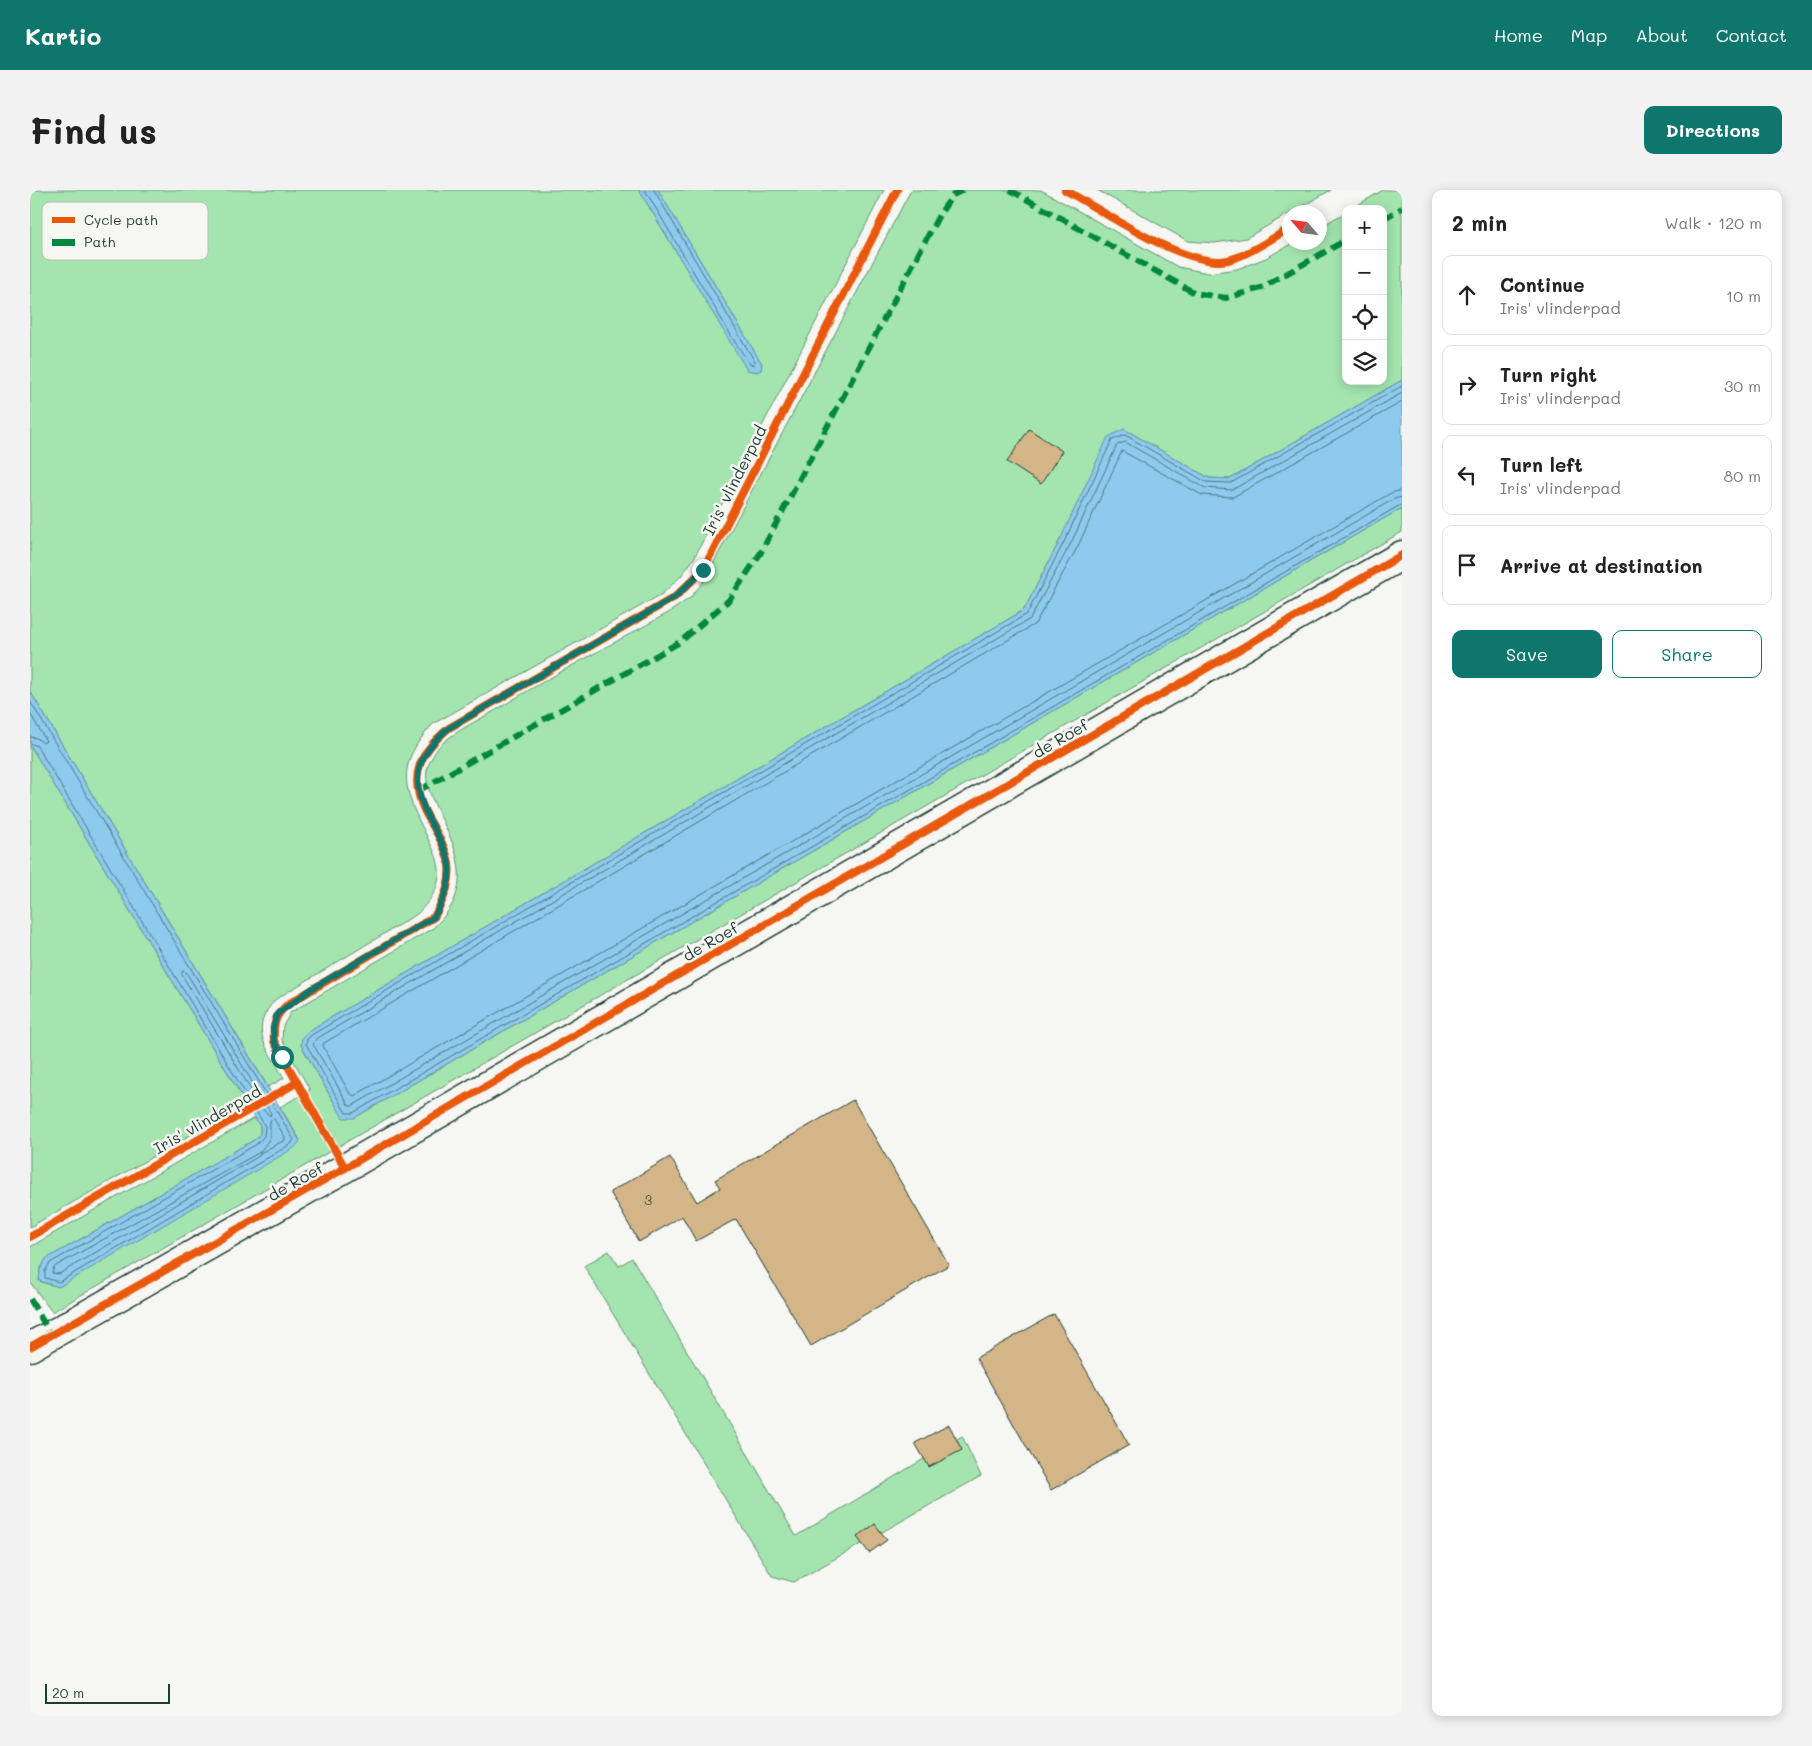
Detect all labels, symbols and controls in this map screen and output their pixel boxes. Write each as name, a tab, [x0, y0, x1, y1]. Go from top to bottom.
text: Kartio	[25, 20, 101, 51]
text: Home	[1494, 23, 1543, 47]
text: Map	[1571, 23, 1607, 47]
text: About	[1635, 23, 1688, 47]
text: Contact	[1716, 23, 1787, 47]
button: Directions	[1644, 106, 1782, 154]
text: Find us	[30, 107, 157, 153]
legend	[42, 202, 208, 260]
north arrow	[1282, 205, 1327, 250]
map controls	[1342, 205, 1387, 385]
button: +	[1342, 205, 1387, 250]
text: 2 min	[1452, 209, 1507, 236]
text: Cycle path	[84, 210, 158, 229]
text: Walk · 120 m	[1664, 212, 1762, 233]
text: Path	[84, 232, 115, 251]
button: −	[1342, 250, 1387, 295]
text: Continue	[1500, 272, 1585, 297]
icon: ahead	[1453, 281, 1481, 309]
text: 10 m	[1726, 285, 1761, 306]
button: locate	[1342, 295, 1387, 340]
text: Iris' vlinderpad	[1500, 297, 1621, 318]
button: layers	[1342, 340, 1387, 385]
text: Turn right	[1500, 362, 1597, 387]
icon: right	[1453, 371, 1481, 399]
text: 30 m	[1724, 375, 1761, 396]
text: Iris' vlinderpad	[1500, 387, 1621, 408]
street label: Iris' vlinderpad	[697, 421, 771, 539]
text: Turn left	[1500, 452, 1583, 477]
icon: left	[1453, 461, 1481, 489]
text: 80 m	[1724, 465, 1761, 486]
text: Iris' vlinderpad	[1500, 477, 1621, 498]
icon: arrive	[1453, 551, 1481, 579]
text: Arrive at destination	[1500, 553, 1703, 578]
route end	[692, 559, 715, 582]
button: Save	[1452, 630, 1602, 678]
button: Share	[1612, 630, 1762, 678]
street label: de Roef	[1028, 713, 1092, 762]
street label: de Roef	[678, 916, 742, 965]
route start	[271, 1046, 294, 1069]
street label: Iris' vlinderpad	[149, 1080, 265, 1158]
street label: de Roef	[263, 1156, 327, 1205]
house number: 3	[644, 1190, 652, 1209]
scale bar	[45, 1681, 170, 1704]
text: 20 m	[52, 1683, 84, 1702]

